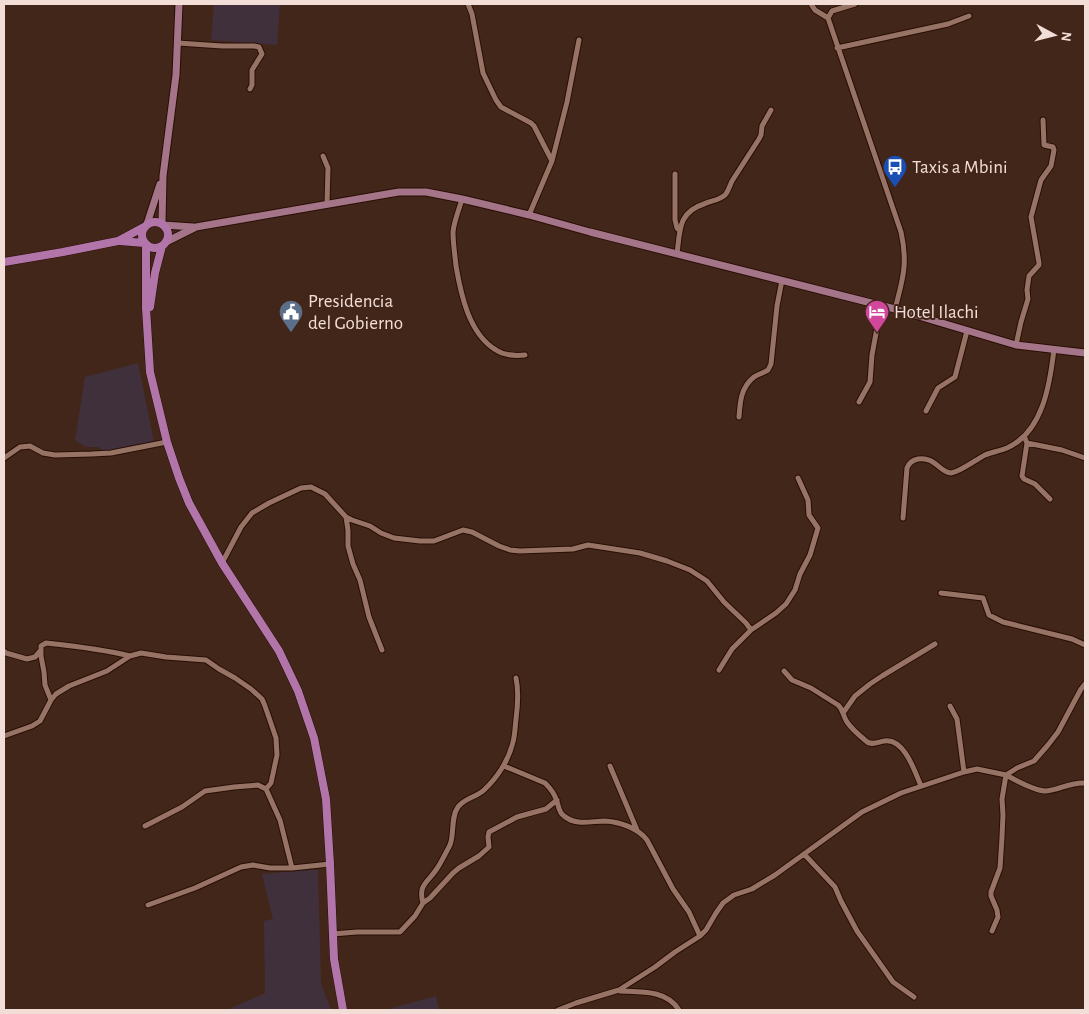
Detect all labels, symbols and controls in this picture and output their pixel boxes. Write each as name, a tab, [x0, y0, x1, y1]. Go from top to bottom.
north arrow	[1029, 10, 1079, 60]
text: N	[1058, 31, 1073, 42]
bus stop icon: Taxis a Mbini	[882, 154, 908, 188]
place label: Taxis a Mbini	[912, 158, 1008, 177]
place label: Presidencia del Gobierno	[308, 292, 403, 333]
public building icon: Presidencia del Gobierno	[278, 299, 304, 333]
hotel icon: Hotel Ilachi	[864, 299, 890, 333]
place label: Hotel Ilachi	[894, 303, 979, 322]

